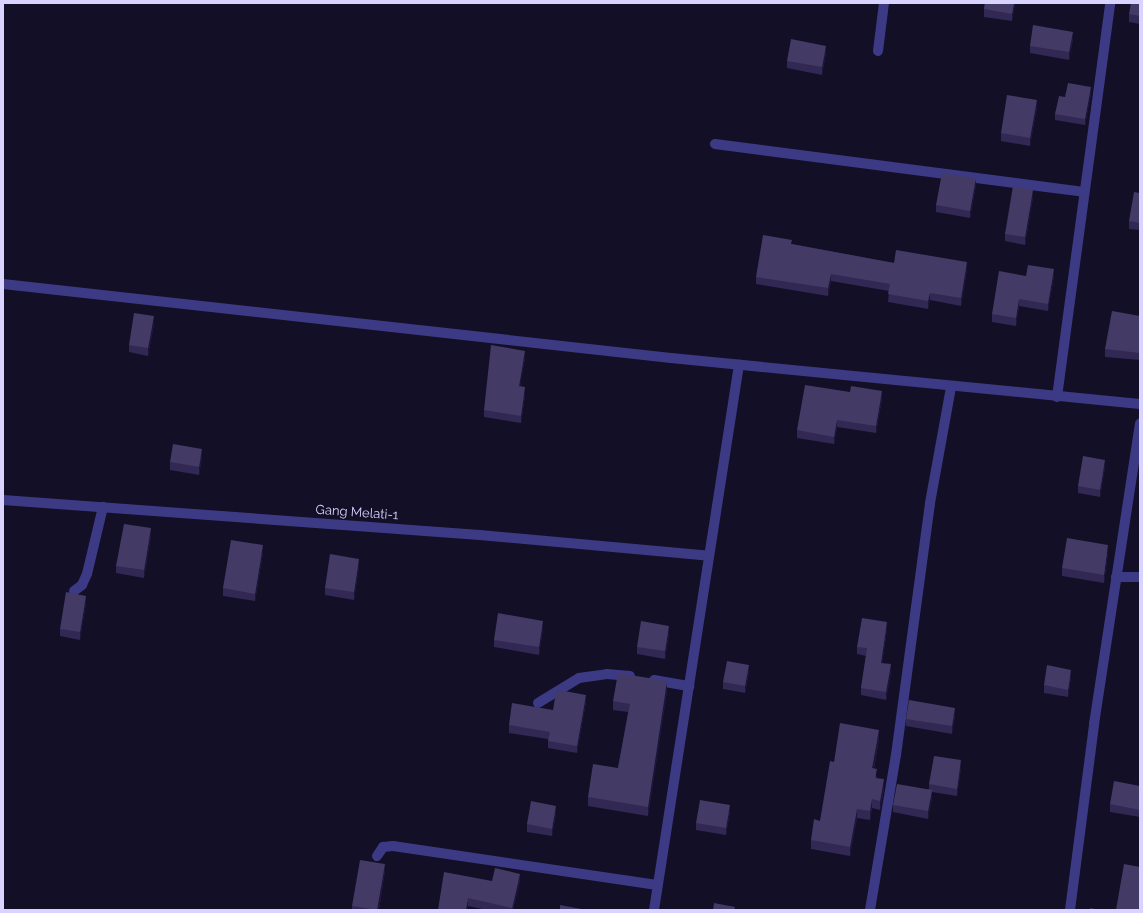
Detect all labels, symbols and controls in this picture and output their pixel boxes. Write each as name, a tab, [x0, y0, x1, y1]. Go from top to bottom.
street label: Gang Melati-1	[315, 502, 399, 524]

